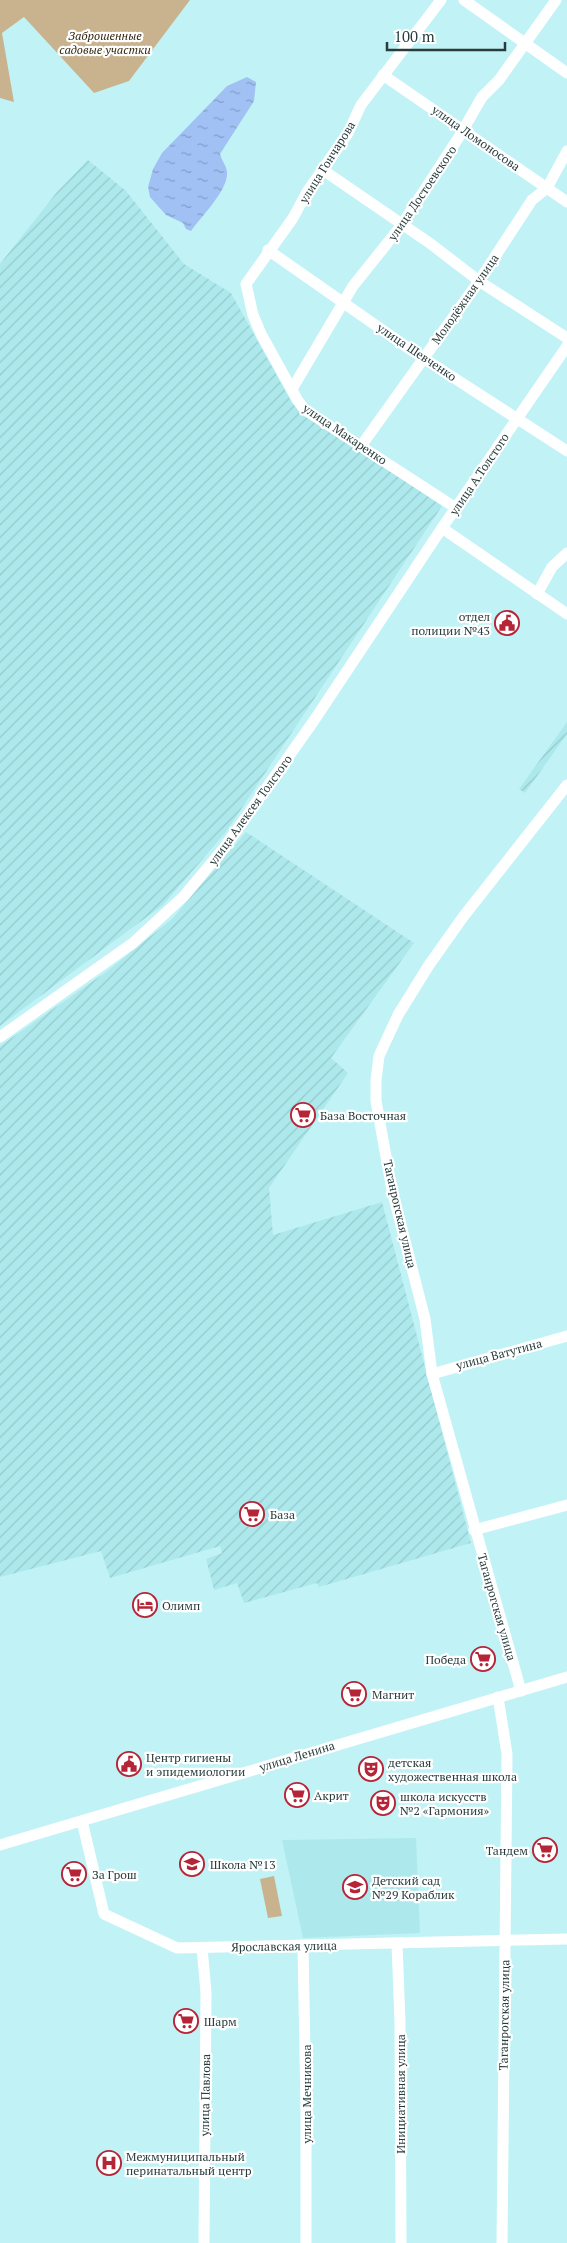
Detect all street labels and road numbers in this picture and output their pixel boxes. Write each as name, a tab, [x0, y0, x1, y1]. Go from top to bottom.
street label: улица Ломоносова	[428, 101, 523, 174]
street label: улица Гончарова	[295, 118, 358, 207]
street label: улица Достоевского	[384, 142, 460, 244]
street label: Молодёжная улица	[428, 251, 502, 347]
street label: улица Шевченко	[374, 319, 460, 384]
street label: улица Макаренко	[299, 400, 390, 468]
street label: улица А.Толстого	[445, 430, 512, 519]
street label: улица Алексея Толстого	[204, 752, 295, 869]
street label: Таганрогская улица	[380, 1158, 420, 1270]
street label: улица Ватутина	[454, 1335, 544, 1373]
street label: Таганрогская улица	[475, 1552, 519, 1662]
street label: улица Ленина	[257, 1737, 336, 1775]
street label: Ярославская улица	[231, 1938, 337, 1954]
street label: Таганрогская улица	[496, 1959, 512, 2071]
street label: Инициативная улица	[393, 2034, 408, 2154]
street label: улица Мечникова	[299, 2045, 314, 2144]
street label: улица Павлова	[197, 2054, 213, 2137]

